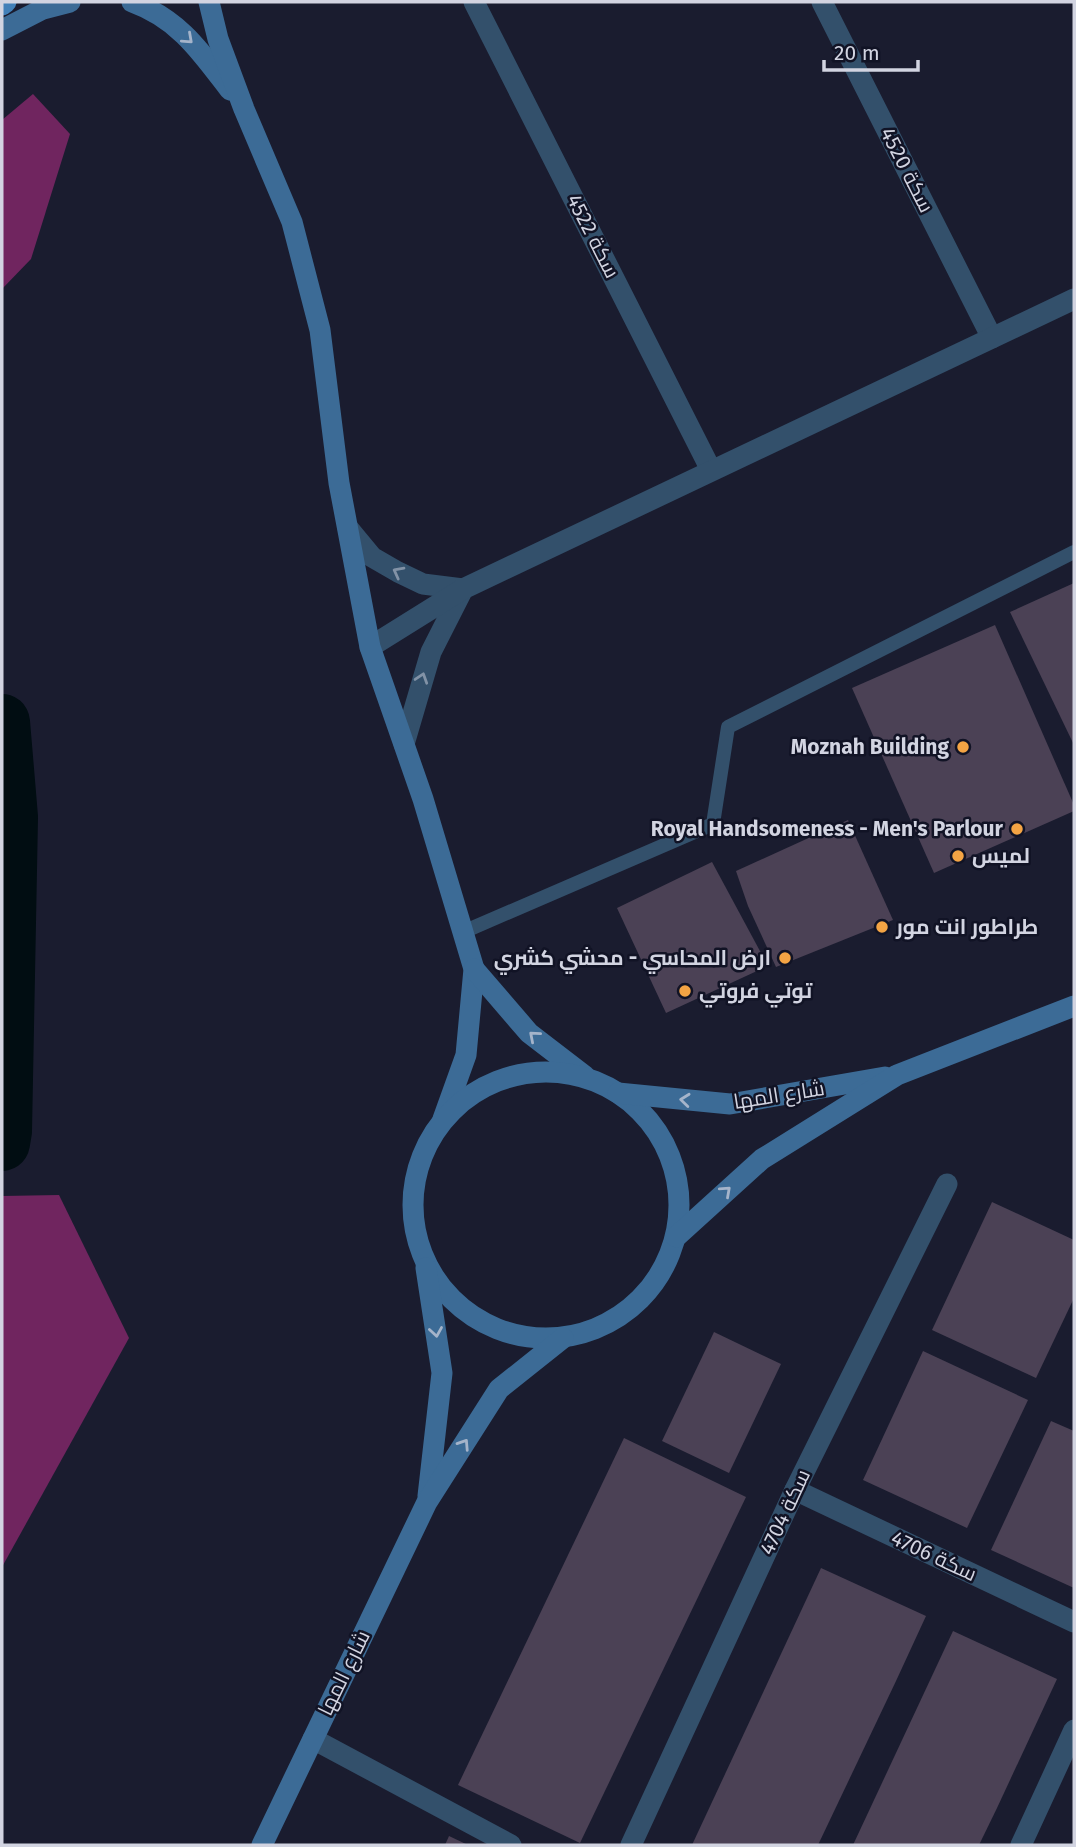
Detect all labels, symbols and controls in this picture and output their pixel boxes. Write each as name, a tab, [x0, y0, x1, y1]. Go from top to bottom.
scale bar	[824, 28, 918, 72]
one-way arrow	[180, 30, 193, 43]
text: 20 m	[834, 40, 880, 66]
street label: سكة 4520	[874, 123, 940, 217]
street label: سكة 4522	[561, 190, 625, 282]
one-way arrow	[393, 566, 405, 580]
one-way arrow	[414, 673, 428, 685]
place label: Moznah Building	[791, 734, 949, 760]
marker: Moznah Building	[955, 739, 971, 755]
place label: Royal Handsomeness - Men's Parlour	[651, 816, 1004, 842]
marker: Royal Handsomeness - Men's Parlour	[1009, 821, 1025, 837]
place label: لميس	[972, 843, 1030, 869]
marker: لميس	[950, 848, 966, 864]
place label: طراطور انت مور	[895, 914, 1038, 940]
marker: طراطور انت مور	[874, 919, 890, 935]
place label: ارض المحاسي - محشي كشري	[494, 945, 771, 975]
marker: ارض المحاسي - محشي كشري	[777, 950, 793, 966]
place label: توتي فروتي	[699, 978, 814, 1008]
marker: توتي فروتي	[677, 983, 693, 999]
one-way arrow	[529, 1032, 542, 1044]
street label: شارع المها	[732, 1075, 827, 1116]
one-way arrow	[679, 1092, 690, 1107]
one-way arrow	[718, 1187, 731, 1199]
one-way arrow	[428, 1326, 443, 1337]
one-way arrow	[456, 1439, 468, 1452]
street label: سكة 4704	[754, 1465, 816, 1559]
street label: 4706 سكة	[887, 1525, 981, 1587]
street label: شارع المها	[312, 1626, 377, 1720]

